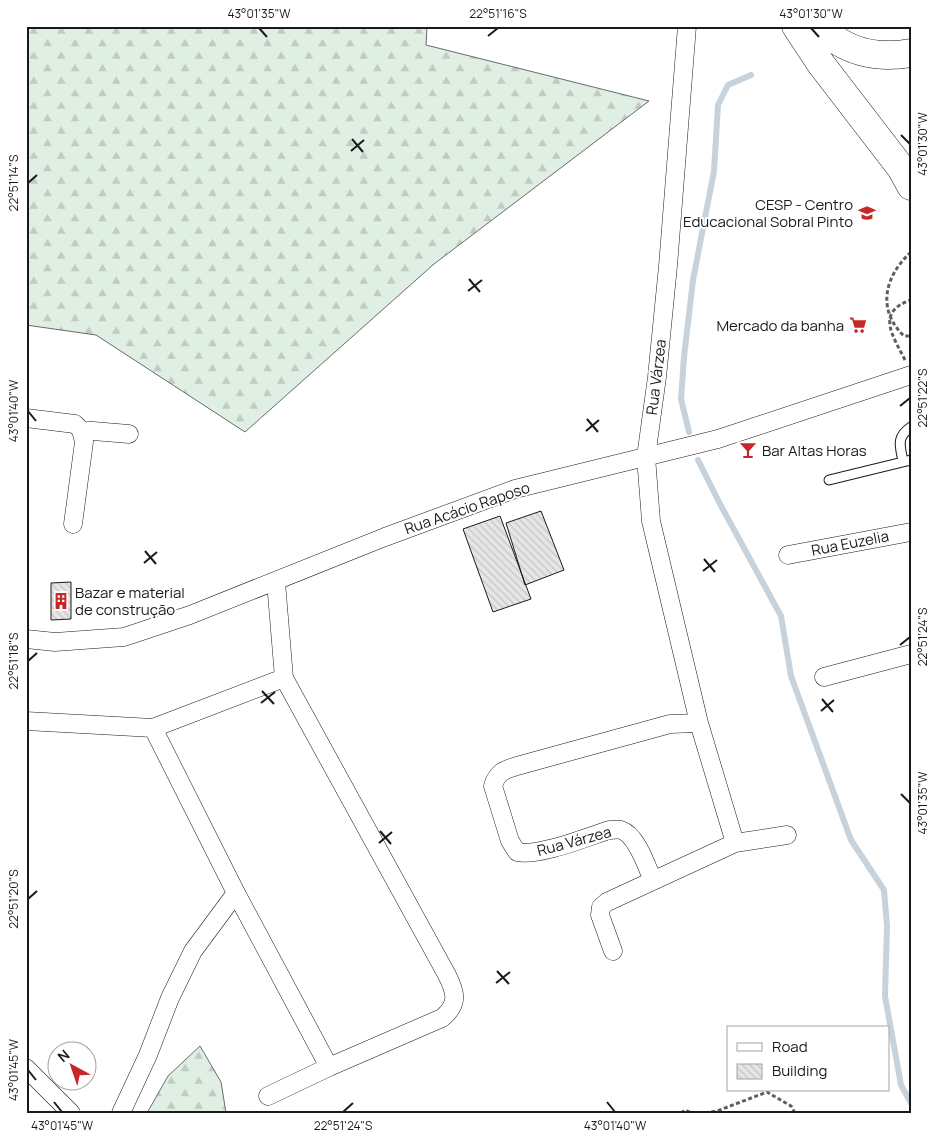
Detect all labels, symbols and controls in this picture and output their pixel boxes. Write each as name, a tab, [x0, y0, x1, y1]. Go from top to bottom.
text: 43°01'35"W	[227, 5, 291, 22]
text: 22°51'16"S	[469, 5, 527, 22]
text: 43°01'30"W	[779, 5, 844, 22]
text: 43°01'30"W	[914, 111, 931, 176]
text: 22°51'14"S	[5, 155, 22, 211]
place label: CESP - Centro Educacional Sobral Pinto	[683, 194, 853, 232]
school or university icon: CESP - Centro Educacional Sobral Pinto	[857, 203, 877, 223]
place label: Mercado da banha	[716, 315, 844, 336]
supermarket icon: Mercado da banha	[848, 315, 868, 335]
street label: Rua Várzea	[641, 338, 671, 416]
text: 22°51'22"S	[914, 368, 931, 428]
text: 43°01'40"W	[5, 379, 22, 442]
bar icon: Bar Altas Horas	[738, 440, 758, 460]
place label: Bar Altas Horas	[762, 440, 867, 461]
street label: Rua Acácio Raposo	[401, 477, 533, 539]
street label: Rua Euzelia	[809, 525, 891, 561]
place label: Bazar e material de construção	[75, 582, 185, 620]
building icon: Bazar e material de construção	[51, 591, 71, 611]
text: 22°51'24"S	[914, 608, 931, 666]
text: 22°51'18"S	[5, 632, 22, 690]
text: 43°01'35"W	[914, 771, 931, 835]
street label: Rua Várzea	[535, 821, 613, 861]
text: 22°51'20"S	[5, 869, 22, 929]
legend	[727, 1026, 890, 1092]
text: Road	[772, 1036, 808, 1057]
text: 43°01'45"W	[5, 1038, 22, 1101]
north arrow	[48, 1042, 98, 1092]
text: N	[53, 1045, 73, 1066]
text: Building	[772, 1060, 827, 1081]
text: 43°01'45"W	[31, 1117, 94, 1134]
text: 22°51'24"S	[314, 1117, 372, 1134]
text: 43°01'40"W	[584, 1117, 647, 1134]

